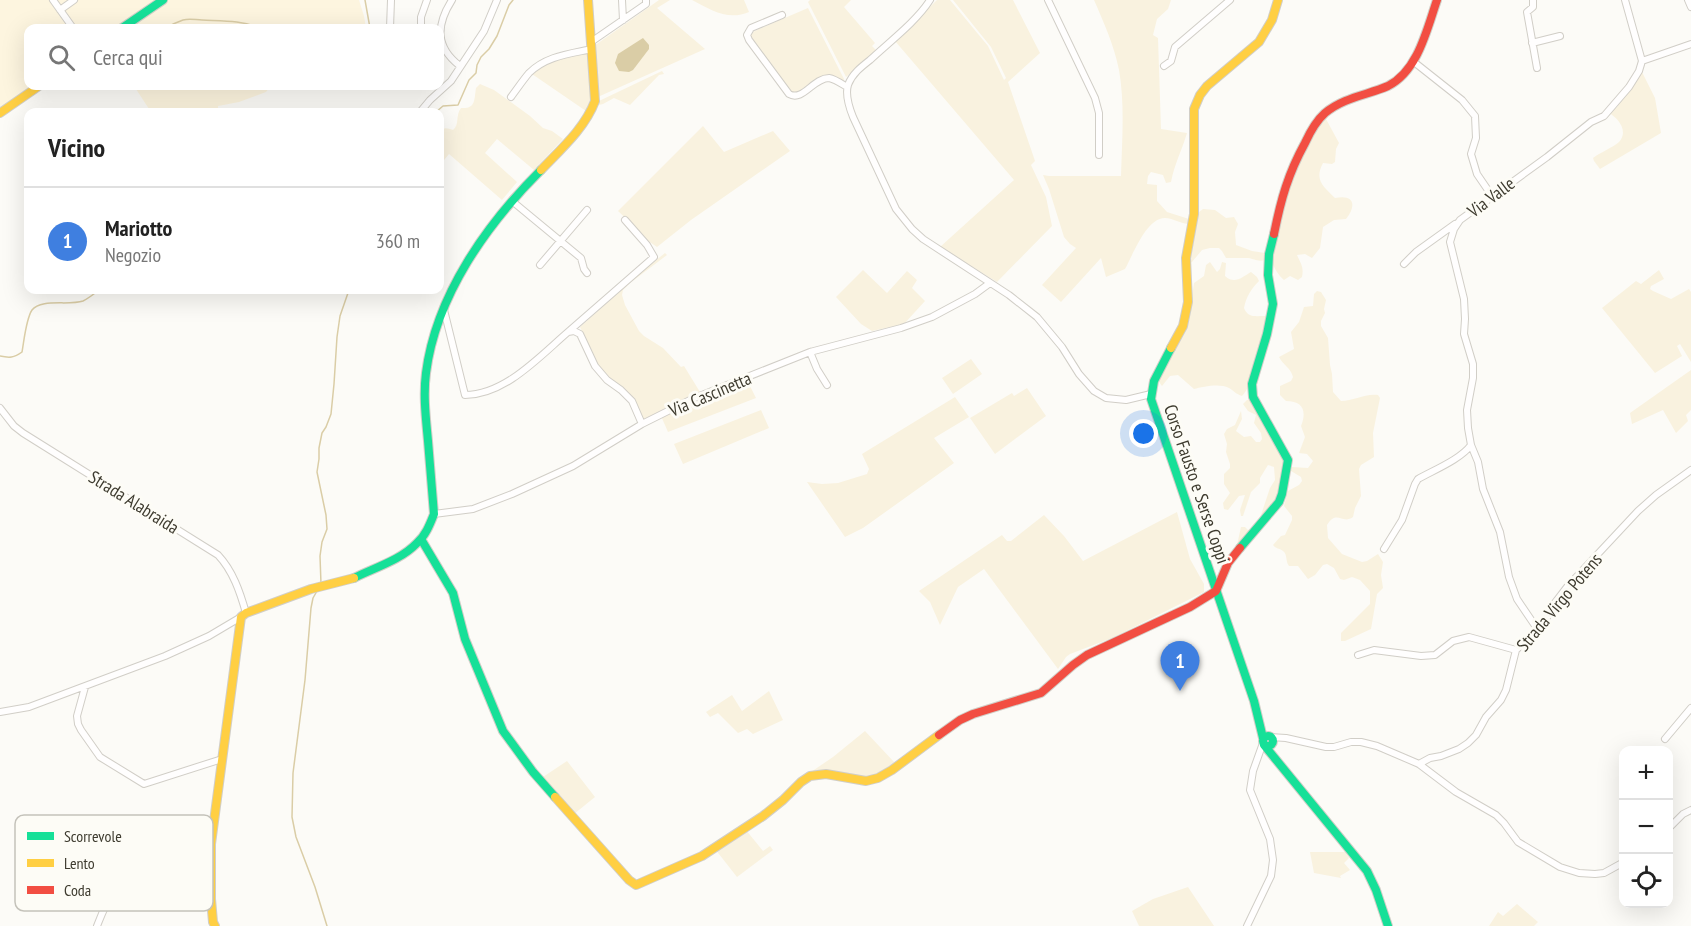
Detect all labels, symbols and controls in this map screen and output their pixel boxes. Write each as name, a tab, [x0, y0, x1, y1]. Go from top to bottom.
search box	[24, 24, 444, 90]
icon: search	[45, 41, 78, 74]
text: Cerca qui	[93, 43, 163, 71]
text: Vicino	[48, 131, 105, 164]
street label: Via Valle	[1462, 172, 1519, 223]
text: Mariotto	[105, 214, 172, 242]
text: 1	[63, 228, 72, 254]
text: 360 m	[376, 228, 420, 254]
text: Negozio	[105, 242, 161, 268]
street label: Via Cascinetta	[664, 366, 755, 422]
street label: Corso Fausto e Serse Coppi	[1159, 401, 1235, 567]
your location	[1129, 419, 1158, 448]
street label: Strada Alabraida	[85, 465, 183, 539]
street label: Strada Virgo Potens	[1511, 548, 1607, 656]
pin: 1	[1160, 642, 1200, 691]
map controls	[1619, 746, 1673, 908]
button: +	[1619, 746, 1673, 800]
button: −	[1619, 800, 1673, 854]
legend	[15, 815, 213, 911]
text: Scorrevole	[64, 826, 122, 846]
text: Lento	[64, 853, 95, 873]
button: locate	[1619, 854, 1673, 908]
text: Coda	[64, 880, 91, 900]

